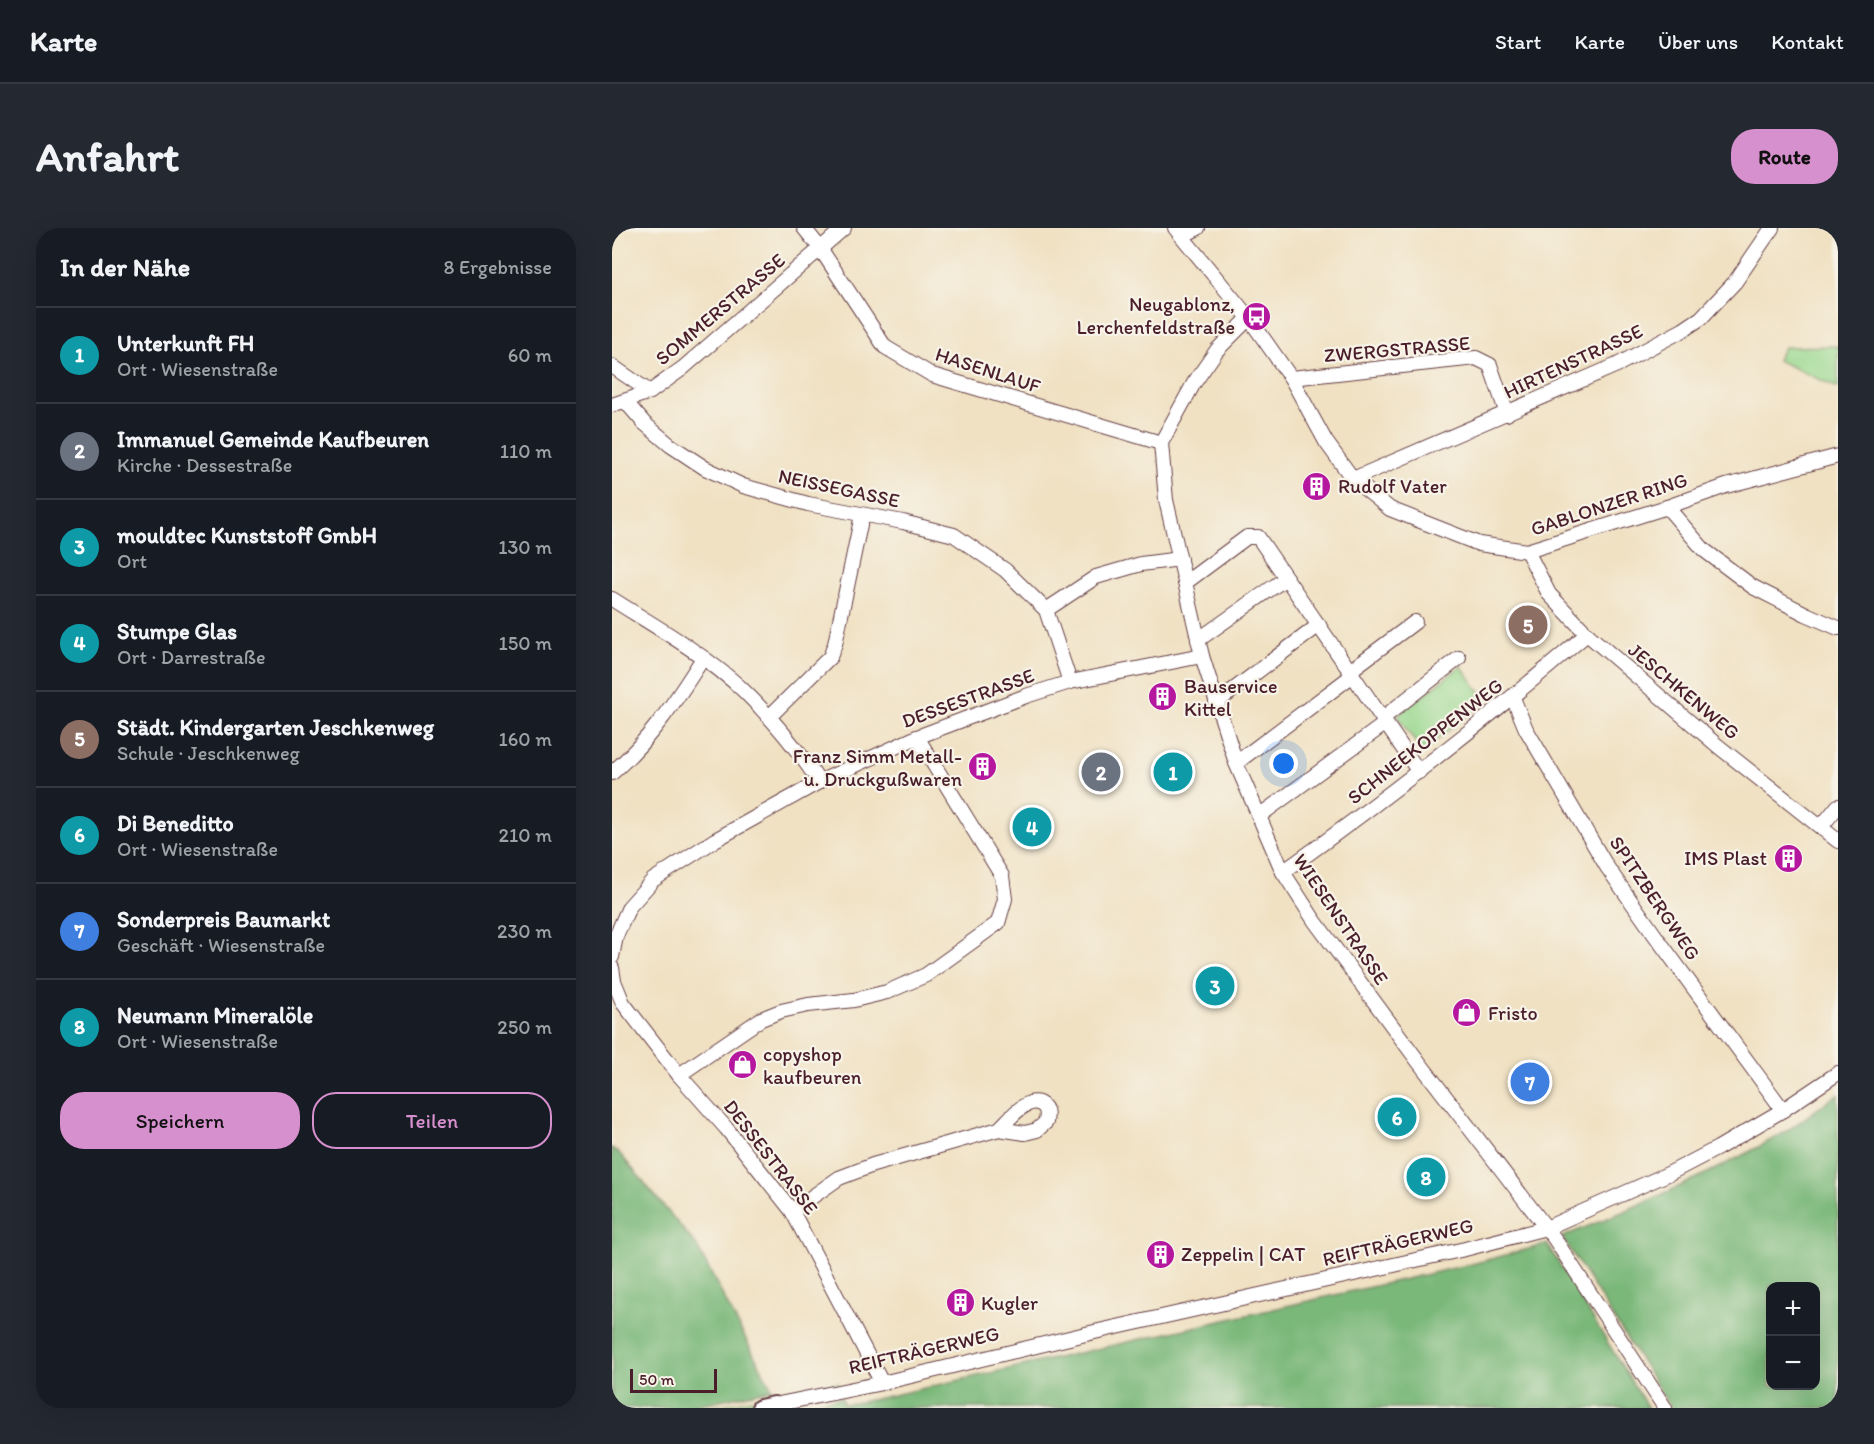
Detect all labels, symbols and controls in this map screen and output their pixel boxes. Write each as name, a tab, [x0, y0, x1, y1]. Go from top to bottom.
text: Karte	[30, 24, 97, 58]
text: Start	[1495, 29, 1541, 54]
text: Karte	[1574, 29, 1625, 54]
text: Über uns	[1658, 29, 1738, 54]
text: Kontakt	[1771, 29, 1844, 54]
button: Route	[1731, 129, 1838, 184]
text: Anfahrt	[36, 131, 179, 182]
street label: SOMMERSTRASSE	[650, 248, 790, 370]
text: In der Nähe	[60, 251, 190, 283]
text: 8 Ergebnisse	[444, 255, 552, 279]
place label: Neugablonz, Lerchenfeldstraße	[1076, 292, 1235, 339]
bus stop icon: Neugablonz, Lerchenfeldstraße	[1240, 300, 1272, 332]
street label: HIRTENSTRASSE	[1500, 318, 1646, 404]
text: Unterkunft FH	[117, 330, 254, 357]
street label: ZWERGSTRASSE	[1323, 331, 1471, 367]
street label: HASENLAUF	[932, 342, 1044, 398]
text: 1	[75, 343, 84, 367]
text: 60 m	[508, 343, 552, 367]
text: Ort · Wiesenstraße	[117, 357, 278, 381]
text: Immanuel Gemeinde Kaufbeuren	[117, 426, 429, 453]
text: 2	[74, 439, 85, 463]
text: 110 m	[500, 439, 552, 463]
text: Kirche · Dessestraße	[117, 453, 292, 477]
street label: NEISSEGASSE	[776, 463, 902, 513]
street label: GABLONZER RING	[1528, 467, 1690, 541]
building icon: Rudolf Vater	[1301, 470, 1333, 502]
place label: Rudolf Vater	[1338, 474, 1447, 498]
text: mouldtec Kunststoff GmbH	[117, 522, 377, 549]
text: 3	[74, 535, 85, 559]
text: 130 m	[498, 535, 552, 559]
text: Ort	[117, 549, 147, 573]
pin: 5	[1508, 602, 1548, 648]
text: Stumpe Glas	[117, 618, 237, 645]
text: 4	[73, 631, 86, 655]
text: 150 m	[499, 631, 552, 655]
street label: JESCHKENWEG	[1623, 637, 1745, 745]
text: Ort · Darrestraße	[117, 645, 266, 669]
street label: DESSESTRASSE	[899, 663, 1037, 733]
street label: SCHNEEKOPPENWEG	[1343, 673, 1507, 809]
place label: Bauservice Kittel	[1184, 674, 1278, 721]
building icon: Bauservice Kittel	[1147, 681, 1179, 713]
text: Städt. Kindergarten Jeschkenweg	[117, 714, 434, 741]
text: 5	[74, 727, 85, 751]
text: 160 m	[499, 727, 552, 751]
text: Schule · Jeschkenweg	[117, 741, 300, 765]
place label: Franz Simm Metall- u. Druckgußwaren	[793, 744, 962, 791]
your location	[1269, 749, 1298, 778]
pin: 2	[1082, 750, 1120, 794]
pin: 1	[1154, 750, 1192, 794]
building icon: Franz Simm Metall- u. Druckgußwaren	[967, 751, 999, 783]
pin: 4	[1012, 804, 1052, 850]
text: Di Beneditto	[117, 810, 234, 837]
text: 6	[74, 823, 85, 847]
text: 210 m	[499, 823, 552, 847]
street label: SPITZBERGWEG	[1605, 831, 1705, 965]
text: Ort · Wiesenstraße	[117, 837, 278, 861]
building icon: IMS Plast	[1772, 842, 1804, 874]
place label: IMS Plast	[1684, 846, 1767, 870]
street label: WIESENSTRASSE	[1288, 849, 1394, 989]
text: Sonderpreis Baumarkt	[117, 906, 330, 933]
text: 7	[75, 919, 84, 943]
text: 230 m	[497, 919, 552, 943]
text: Geschäft · Wiesenstraße	[117, 933, 325, 957]
pin: 3	[1196, 964, 1234, 1008]
shop icon: Fristo	[1451, 997, 1483, 1029]
place label: Fristo	[1488, 1001, 1538, 1025]
text: Neumann Mineralöle	[117, 1002, 313, 1029]
text: 8	[74, 1015, 85, 1039]
text: 250 m	[497, 1015, 552, 1039]
text: Ort · Wiesenstraße	[117, 1029, 278, 1053]
place label: copyshop kaufbeuren	[763, 1042, 862, 1089]
shop icon: copyshop kaufbeuren	[726, 1049, 758, 1081]
pin: 7	[1510, 1060, 1550, 1104]
button: Speichern	[60, 1092, 300, 1149]
button: Teilen	[312, 1092, 552, 1149]
pin: 6	[1378, 1094, 1416, 1140]
street label: DESSESTRASSE	[719, 1095, 823, 1219]
pin: 8	[1406, 1154, 1446, 1200]
street label: REIFTRÄGERWEG	[1320, 1213, 1476, 1271]
building icon: Zeppelin | CAT	[1144, 1238, 1176, 1270]
place label: Zeppelin | CAT	[1181, 1242, 1306, 1266]
map controls	[1766, 1282, 1820, 1390]
button: +	[1766, 1282, 1820, 1336]
building icon: Kugler	[944, 1287, 976, 1319]
place label: Kugler	[981, 1291, 1038, 1315]
street label: REIFTRÄGERWEG	[846, 1321, 1002, 1379]
button: −	[1766, 1336, 1820, 1390]
scale bar	[630, 1366, 717, 1394]
text: 50 m	[639, 1370, 674, 1389]

